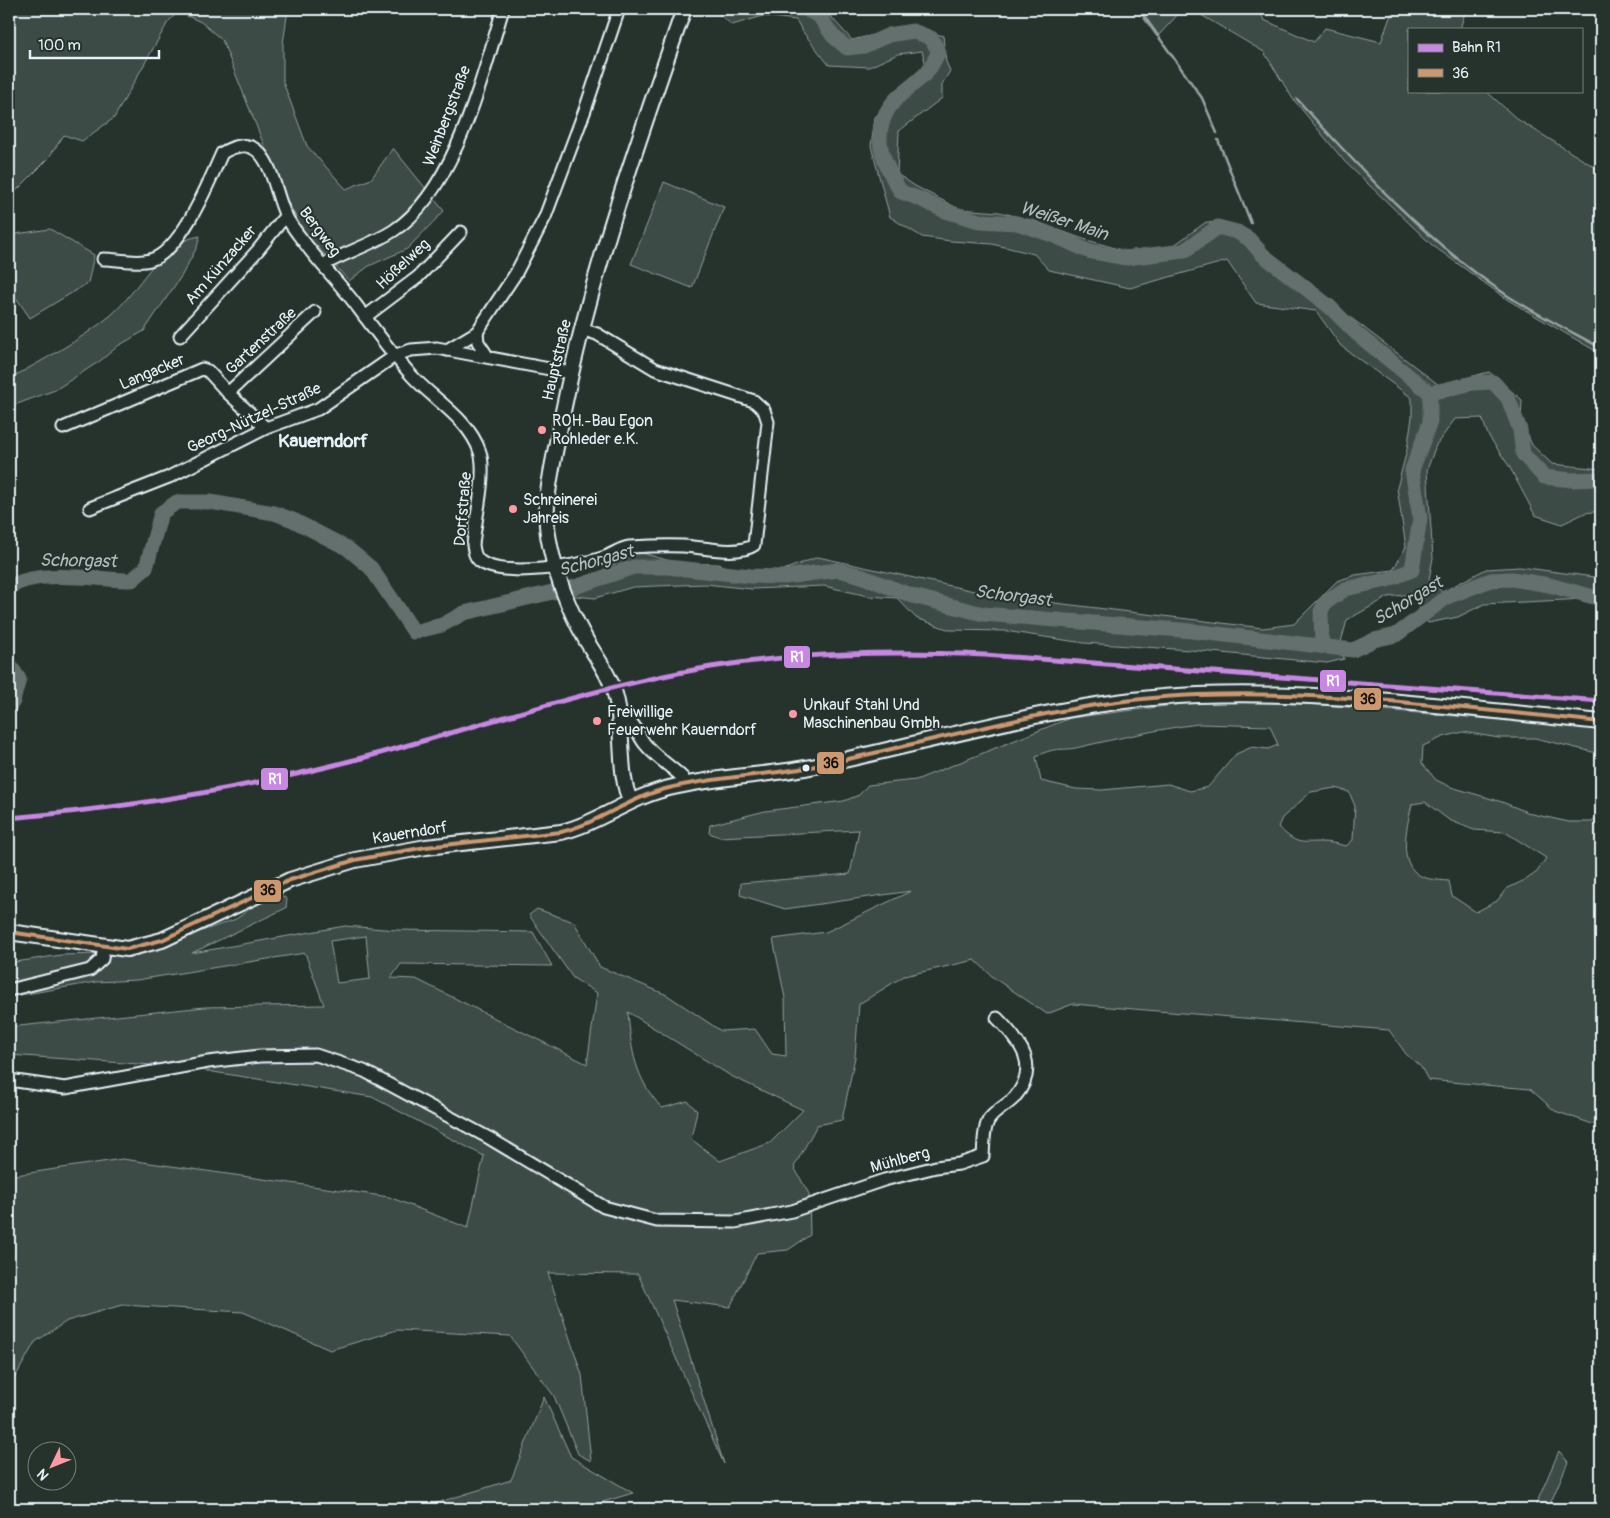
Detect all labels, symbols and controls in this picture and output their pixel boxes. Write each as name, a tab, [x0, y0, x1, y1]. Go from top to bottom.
scale bar	[30, 28, 159, 60]
legend	[1408, 28, 1582, 92]
text: 100 m	[38, 36, 81, 55]
text: Bahn R1	[1452, 38, 1501, 57]
street label: Weinbergstraße	[419, 63, 475, 169]
text: 36	[1452, 64, 1469, 83]
water label: Weißer Main	[1017, 196, 1112, 246]
street label: Bergweg	[295, 203, 345, 261]
street label: Am Künzacker	[181, 221, 261, 309]
street label: Hößelweg	[372, 234, 434, 294]
street label: Gartenstraße	[221, 303, 301, 379]
street label: Hauptstraße	[538, 317, 576, 403]
street label: Langacker	[116, 349, 188, 395]
street label: Georg-Nützel-Straße	[184, 378, 324, 458]
place label: ROH.-Bau Egon Rohleder e.K.	[552, 411, 653, 449]
marker: ROH.-Bau Egon Rohleder e.K.	[536, 424, 548, 436]
district label: Kauerndorf	[278, 429, 368, 453]
street label: Dorfstraße	[450, 471, 476, 547]
place label: Schreinerei Jahreis	[523, 490, 597, 528]
marker: Schreinerei Jahreis	[507, 503, 519, 515]
water label: Schorgast	[556, 539, 638, 582]
water label: Schorgast	[39, 549, 118, 573]
water label: Schorgast	[1369, 570, 1448, 631]
water label: Schorgast	[973, 580, 1054, 612]
line badge: R1	[783, 645, 811, 669]
text: R1	[790, 649, 804, 666]
line badge: R1	[1319, 669, 1347, 693]
text: R1	[1326, 673, 1340, 690]
line badge: 36	[1353, 687, 1382, 711]
text: 36	[1360, 691, 1376, 708]
place label: Unkauf Stahl Und Maschinenbau Gmbh	[803, 695, 940, 733]
place label: Freiwillige Feuerwehr Kauerndorf	[607, 702, 757, 740]
marker: Unkauf Stahl Und Maschinenbau Gmbh	[787, 708, 799, 720]
marker: Freiwillige Feuerwehr Kauerndorf	[591, 715, 603, 727]
line badge: 36	[816, 751, 845, 775]
text: 36	[823, 755, 839, 772]
unlabelled marker	[801, 763, 811, 773]
line badge: R1	[260, 767, 289, 791]
text: R1	[268, 771, 282, 788]
street label: Kauerndorf	[371, 817, 449, 849]
line badge: 36	[253, 879, 282, 903]
text: 36	[260, 882, 276, 899]
street label: Mühlberg	[868, 1142, 932, 1178]
north arrow	[28, 1440, 78, 1490]
text: N	[33, 1465, 52, 1484]

